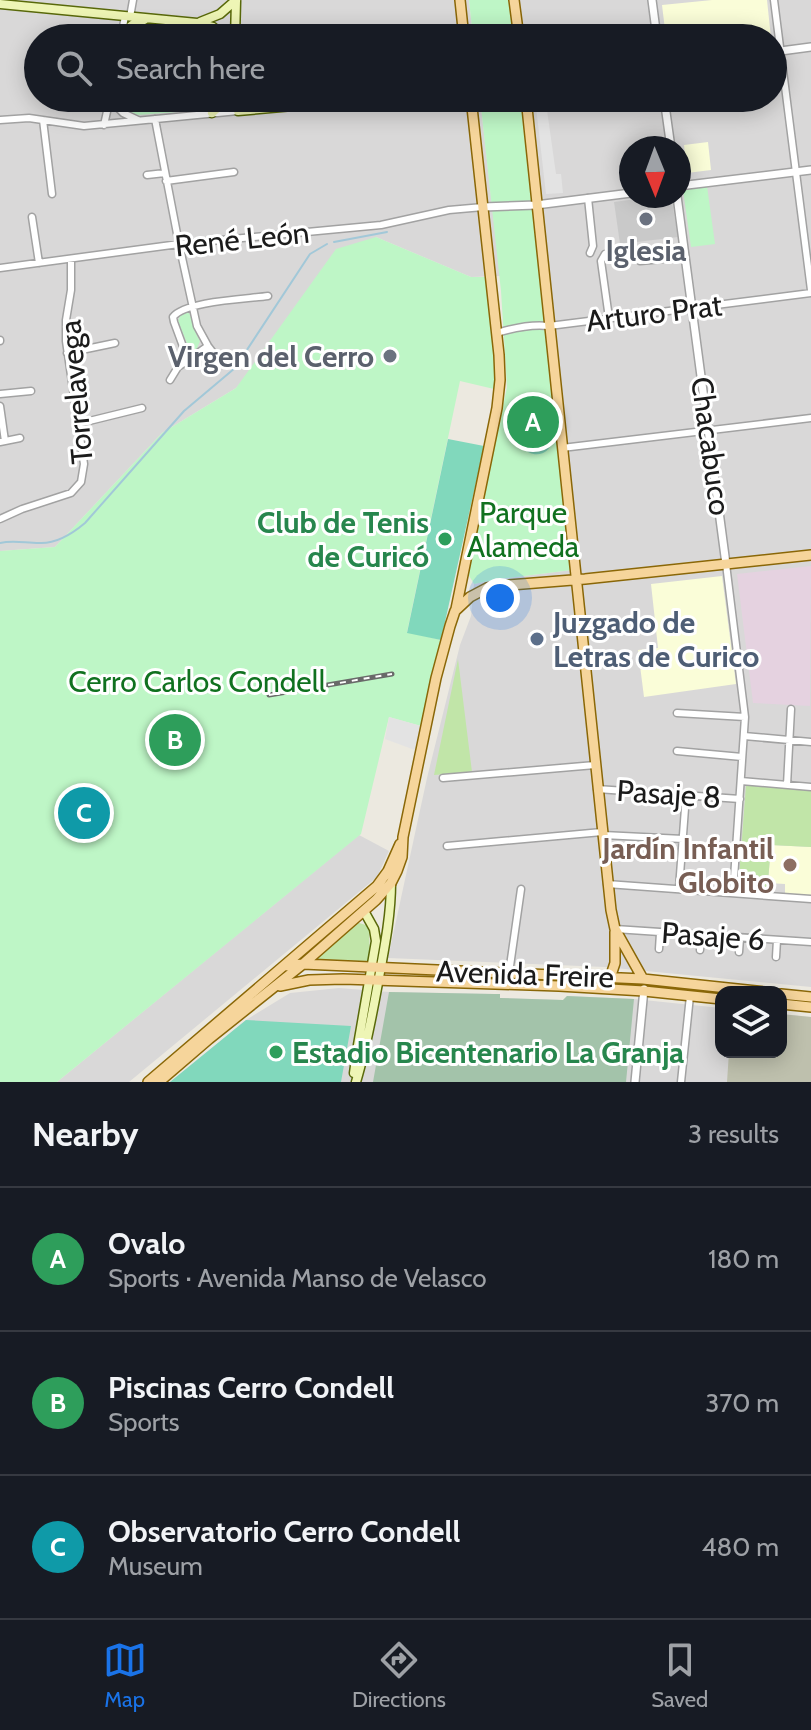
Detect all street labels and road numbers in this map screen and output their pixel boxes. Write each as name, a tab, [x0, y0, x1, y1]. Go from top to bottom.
street label: René León	[173, 214, 311, 264]
street label: Arturo Prat	[584, 286, 724, 340]
street label: Torrelavega	[51, 318, 101, 465]
street label: Chacabuco	[683, 374, 739, 518]
street label: Pasaje 8	[616, 772, 722, 816]
street label: Pasaje 6	[660, 914, 766, 958]
street label: Avenida Freire	[436, 952, 614, 996]

